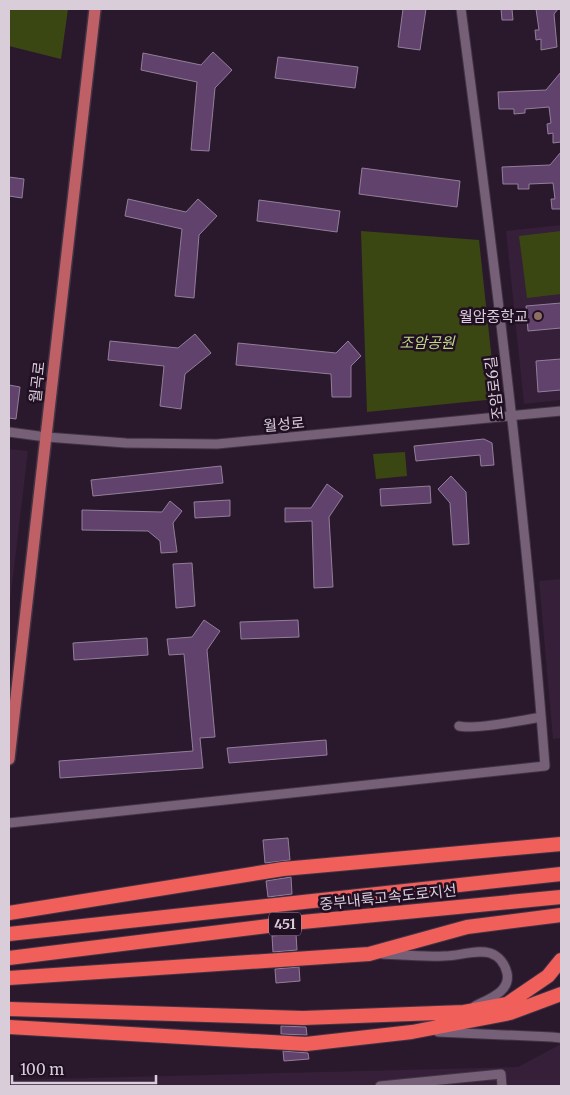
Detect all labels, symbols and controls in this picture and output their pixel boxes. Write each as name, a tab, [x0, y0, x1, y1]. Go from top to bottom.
place label: 월암중학교	[459, 307, 528, 326]
marker: 월암중학교	[532, 310, 544, 322]
park label: 조암공원	[399, 333, 456, 352]
street label: 조암로6길	[481, 355, 507, 421]
street label: 월곡로	[25, 360, 49, 404]
street label: 월성로	[263, 413, 305, 435]
street label: 중부내륙고속도로지선	[318, 880, 458, 914]
road number: 451	[269, 912, 301, 936]
scale bar	[12, 1052, 156, 1084]
text: 100 m	[20, 1060, 64, 1079]

